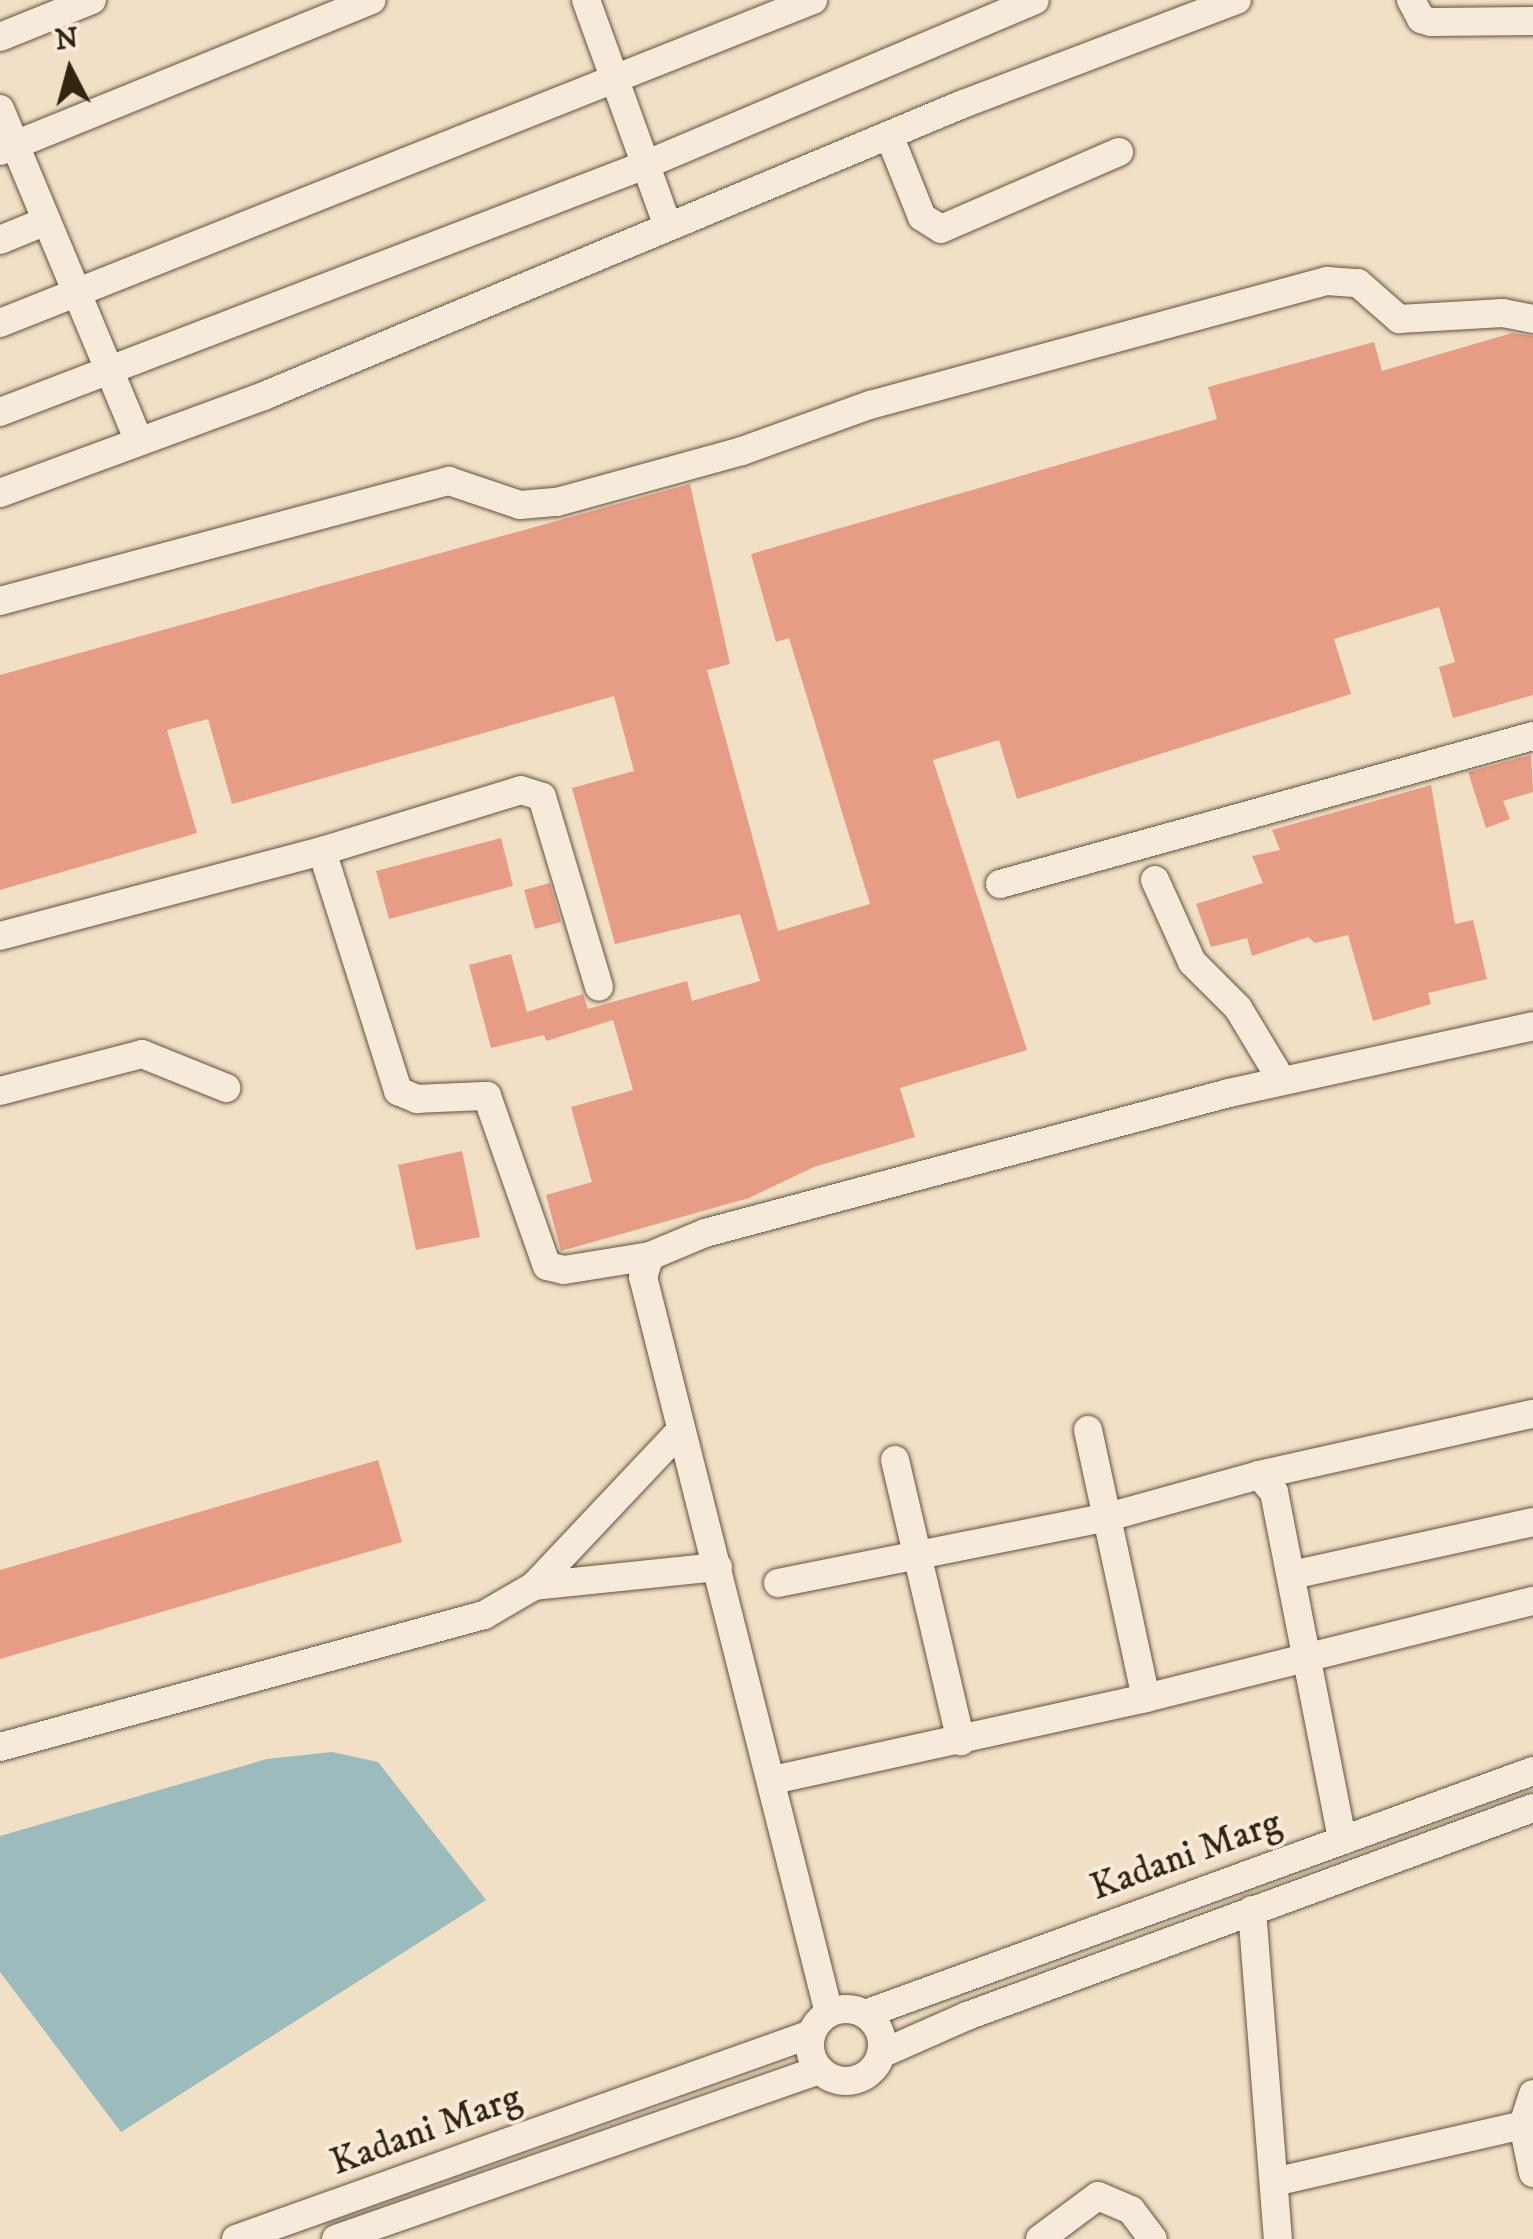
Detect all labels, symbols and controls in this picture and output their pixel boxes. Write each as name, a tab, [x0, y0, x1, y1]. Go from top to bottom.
north arrow	[20, 20, 120, 120]
text: N	[54, 21, 80, 58]
street label: Kadani Marg	[1085, 1800, 1287, 1912]
street label: Kadani Marg	[325, 2075, 527, 2187]

